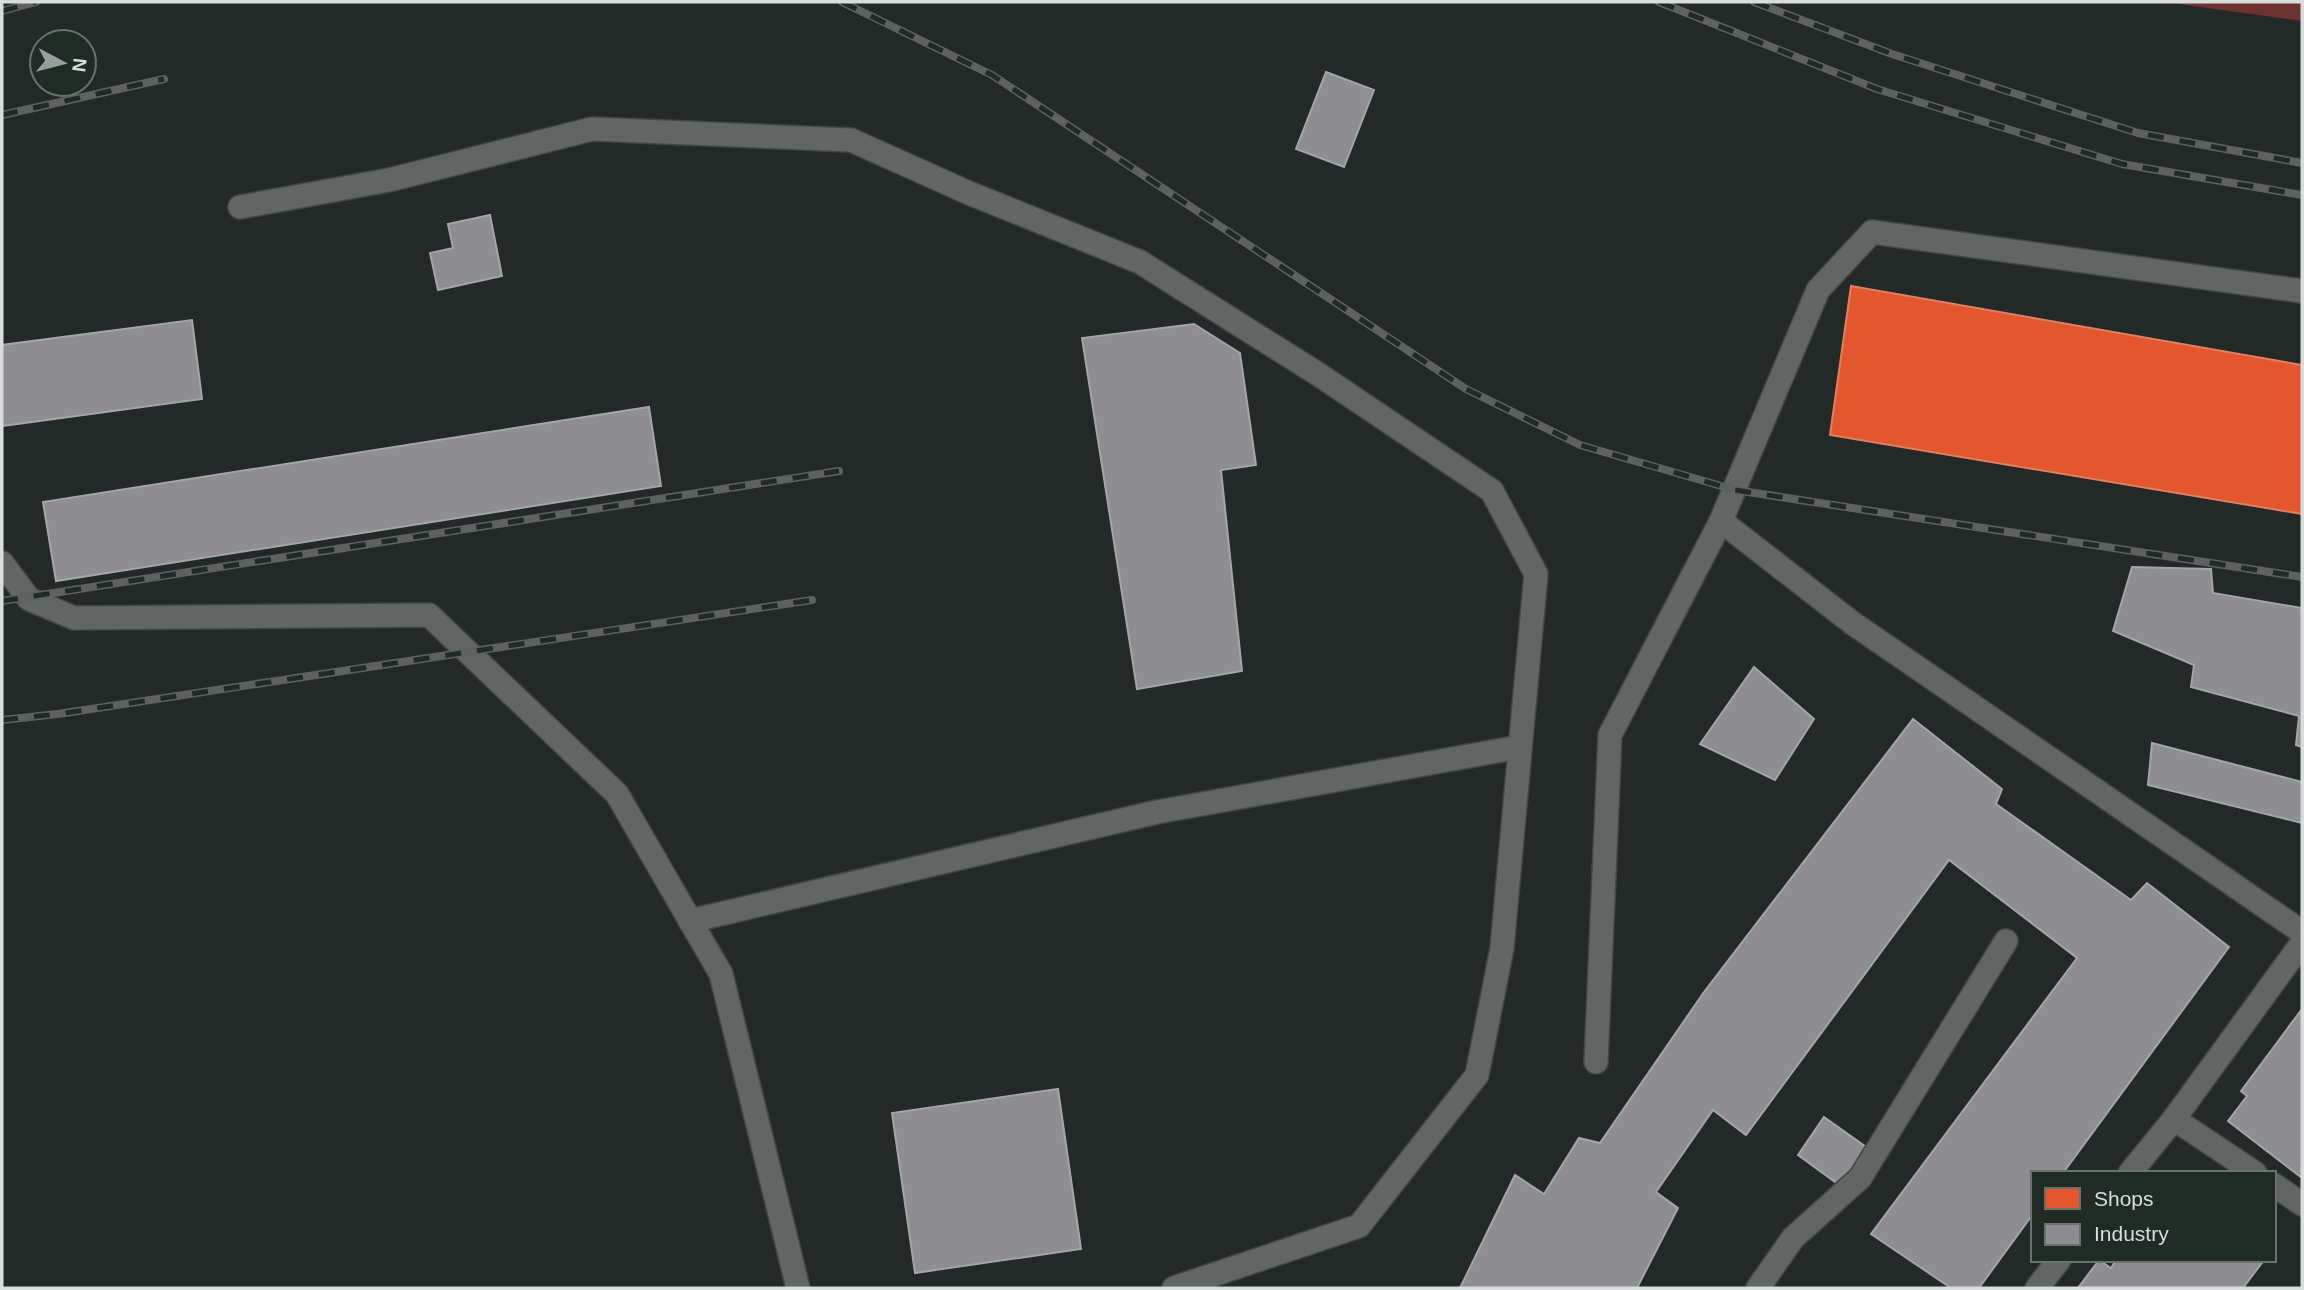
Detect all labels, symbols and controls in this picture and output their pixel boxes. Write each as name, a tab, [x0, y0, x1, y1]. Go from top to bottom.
north arrow	[28, 28, 98, 98]
text: N	[68, 57, 91, 73]
legend	[2031, 1171, 2276, 1262]
text: Shops	[2094, 1187, 2154, 1210]
text: Industry	[2094, 1222, 2169, 1245]

